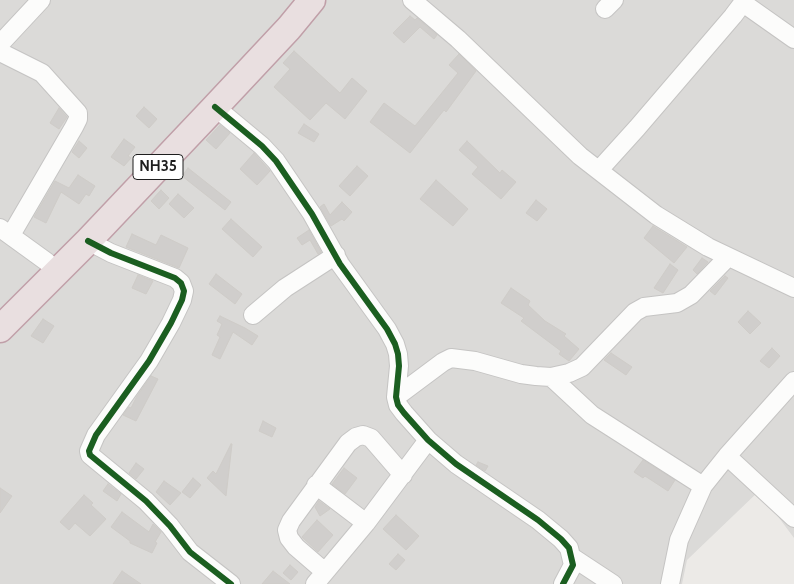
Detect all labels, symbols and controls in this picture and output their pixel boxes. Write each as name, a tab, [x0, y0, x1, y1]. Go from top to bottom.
road number: NH35	[133, 154, 183, 180]

